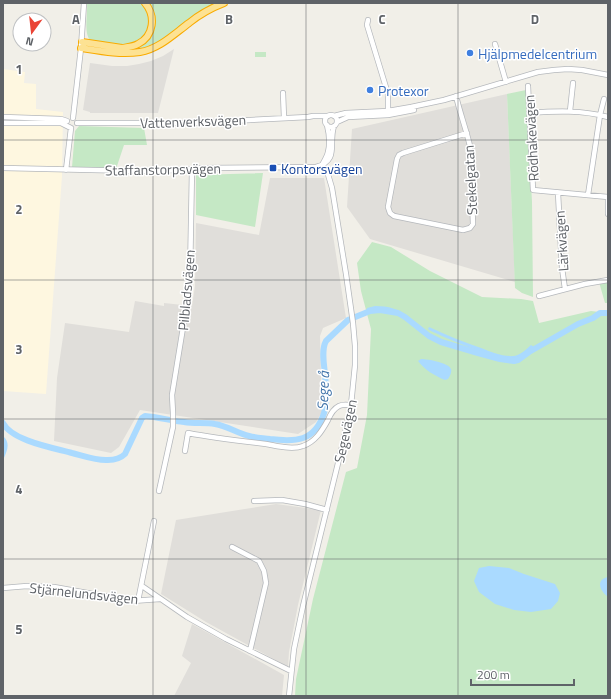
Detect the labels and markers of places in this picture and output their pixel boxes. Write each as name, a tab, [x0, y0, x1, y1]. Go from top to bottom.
place label: Hjälpmedelcentrium	[478, 43, 597, 64]
marker: Hjälpmedelcentrium	[465, 48, 475, 58]
place label: Protexor	[378, 80, 429, 101]
marker: Protexor	[365, 85, 375, 95]
place label: Kontorsvägen	[281, 158, 363, 179]
marker: Kontorsvägen	[268, 163, 278, 173]

